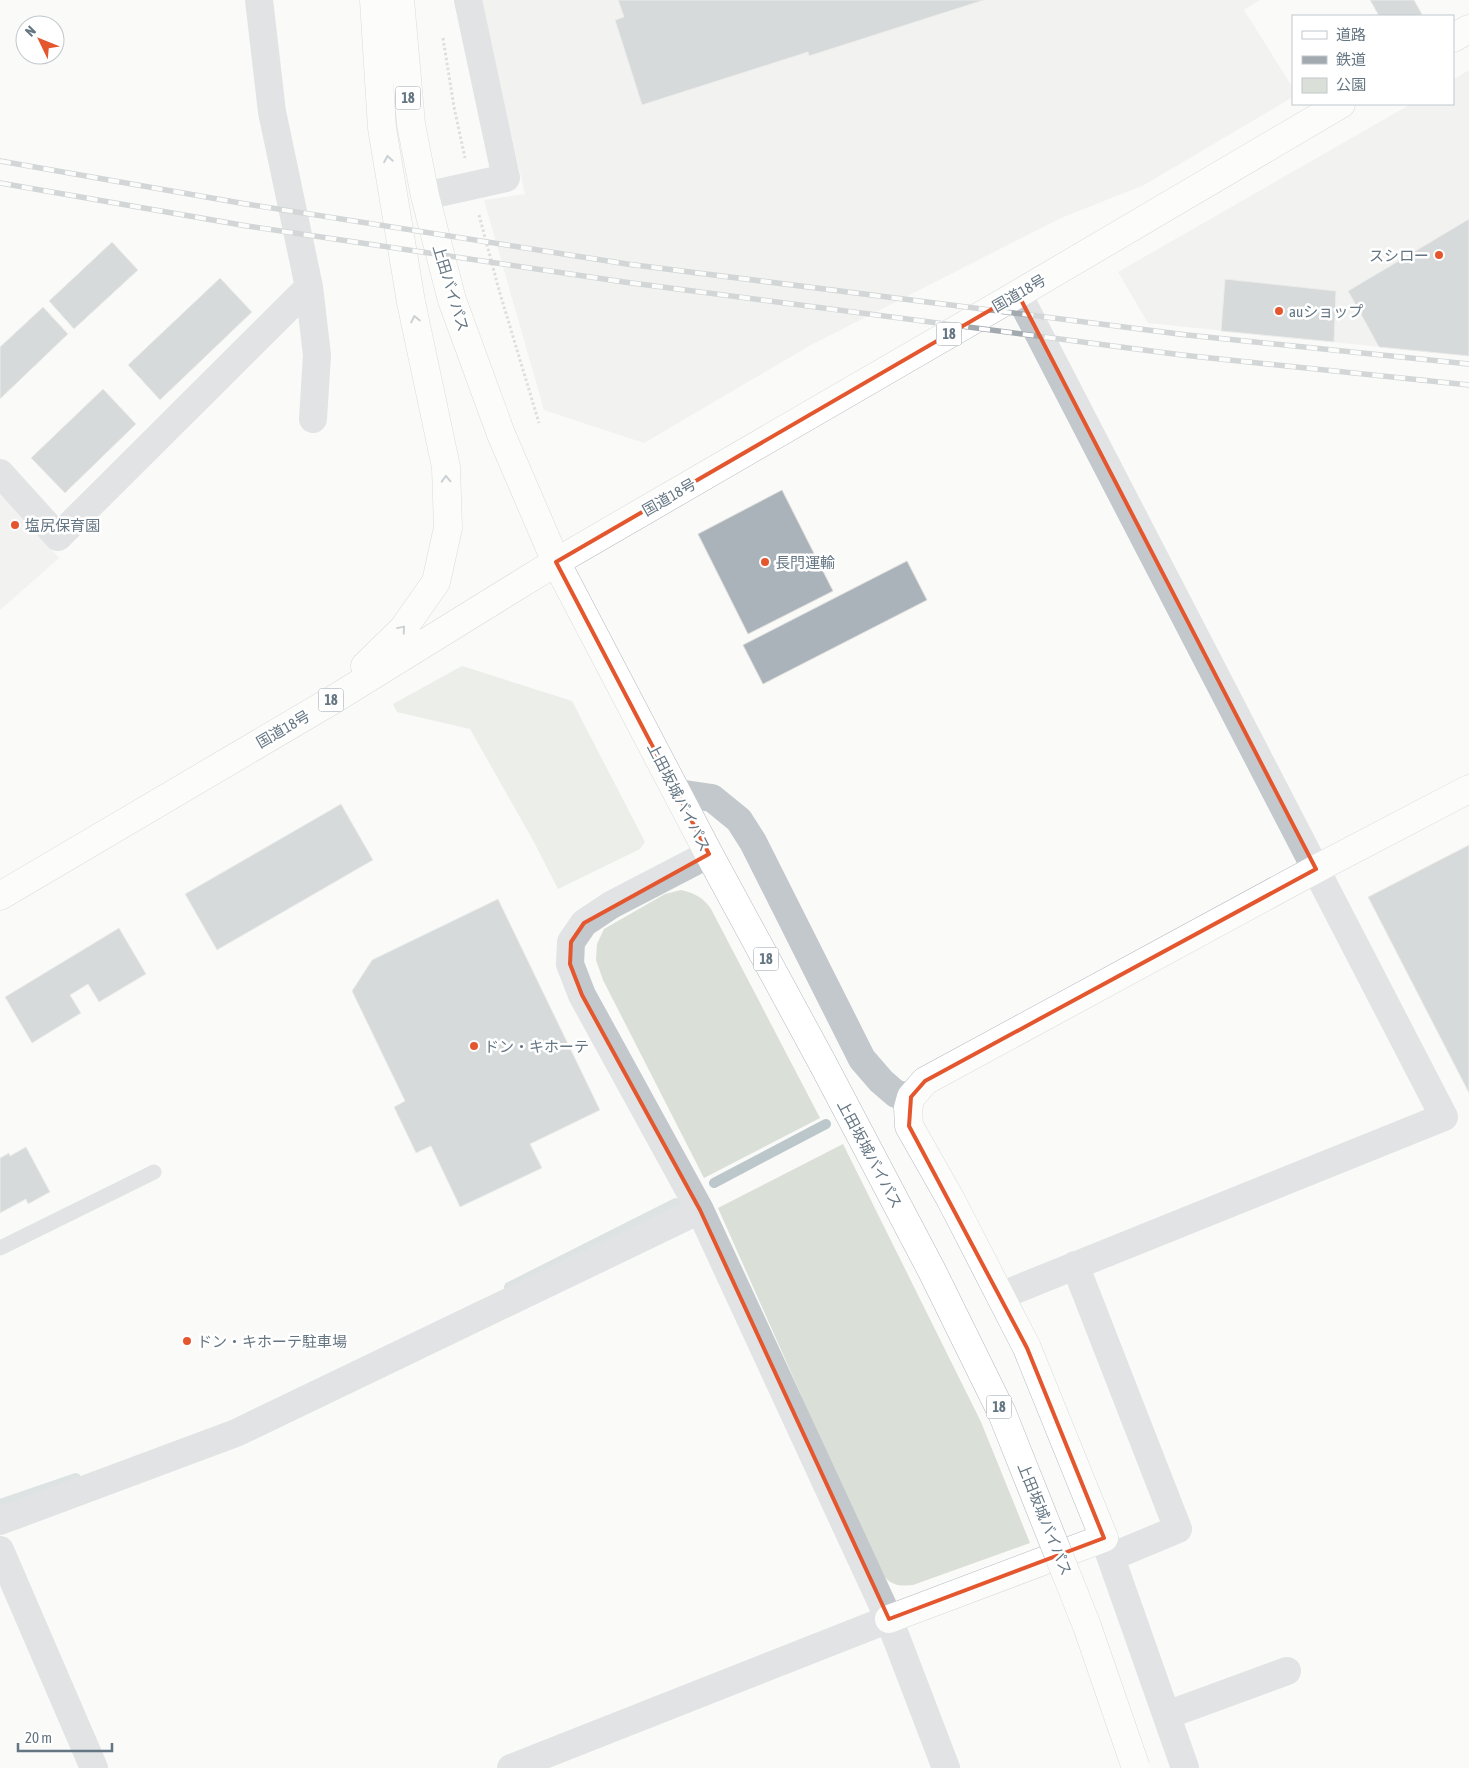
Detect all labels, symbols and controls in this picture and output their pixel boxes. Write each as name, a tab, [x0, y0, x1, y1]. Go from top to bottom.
north arrow	[15, 15, 65, 65]
legend	[1292, 15, 1454, 105]
text: N	[22, 23, 39, 40]
text: 道路	[1336, 26, 1366, 43]
text: 鉄道	[1336, 51, 1366, 68]
text: 公園	[1336, 76, 1366, 93]
road number: 18	[396, 86, 420, 110]
one-way arrow	[383, 155, 393, 163]
street label: 上田バイパス	[430, 243, 472, 333]
place label: スシロー	[1369, 247, 1429, 264]
marker: スシロー	[1433, 249, 1445, 261]
street label: 国道18号	[989, 271, 1049, 315]
place label: auショップ	[1289, 303, 1363, 320]
marker: auショップ	[1273, 305, 1285, 317]
one-way arrow	[410, 315, 420, 324]
road number: 18	[936, 322, 962, 346]
one-way arrow	[441, 474, 451, 482]
street label: 国道18号	[639, 475, 699, 519]
place label: 塩尻保育園	[25, 517, 100, 534]
marker: 塩尻保育園	[9, 519, 21, 531]
place label: 長門運輸	[775, 554, 835, 571]
marker: 長門運輸	[759, 556, 771, 568]
one-way arrow	[396, 626, 405, 635]
road number: 18	[318, 688, 344, 712]
street label: 国道18号	[253, 707, 313, 751]
street label: 上田坂城バイパス	[644, 740, 714, 854]
road number: 18	[754, 948, 778, 971]
place label: ドン・キホーテ	[484, 1038, 589, 1055]
marker: ドン・キホーテ	[468, 1040, 480, 1052]
street label: 上田坂城バイパス	[834, 1097, 906, 1211]
place label: ドン・キホーテ駐車場	[197, 1333, 347, 1350]
marker: ドン・キホーテ駐車場	[181, 1335, 193, 1347]
road number: 18	[986, 1395, 1012, 1418]
street label: 上田坂城バイパス	[1015, 1460, 1075, 1578]
scale bar	[18, 1720, 111, 1752]
text: 20 m	[25, 1729, 52, 1746]

